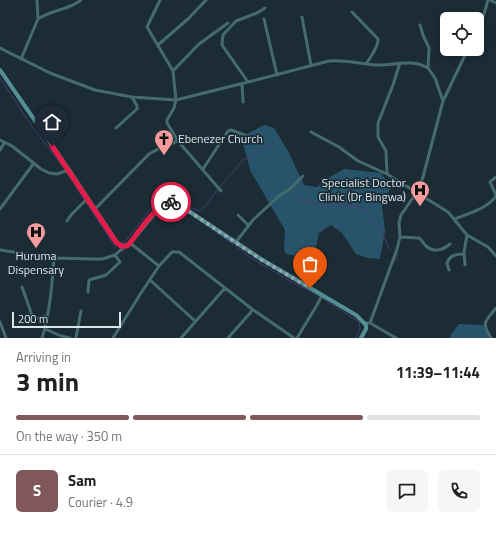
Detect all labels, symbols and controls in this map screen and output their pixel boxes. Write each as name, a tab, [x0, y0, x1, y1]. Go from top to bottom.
map controls	[440, 12, 484, 56]
button: locate	[440, 12, 484, 56]
pin	[35, 105, 69, 146]
icon: home	[41, 111, 63, 133]
church icon: Ebenezer Church	[153, 128, 175, 156]
place label: Ebenezer Church	[178, 129, 263, 148]
place label: Specialist Doctor Clinic (Dr Bingwa)	[319, 173, 406, 206]
hospital icon: Specialist Doctor Clinic (Dr Bingwa)	[409, 179, 431, 207]
courier	[151, 182, 191, 222]
icon: bike	[160, 191, 182, 213]
hospital icon: Huruma Dispensary	[25, 221, 47, 249]
place label: Huruma Dispensary	[8, 246, 64, 279]
pin	[293, 247, 327, 288]
icon: bag	[299, 253, 321, 275]
scale bar	[12, 310, 121, 329]
text: 200 m	[18, 311, 48, 327]
text: Arriving in	[16, 347, 71, 367]
text: 11:39–11:44	[396, 361, 480, 384]
text: 3 min	[16, 362, 79, 401]
text: On the way · 350 m	[16, 426, 122, 446]
text: Sam	[68, 469, 96, 492]
button: chat	[386, 470, 428, 512]
button: phone	[438, 470, 480, 512]
text: S	[33, 479, 41, 502]
text: Courier · 4.9	[68, 492, 133, 512]

